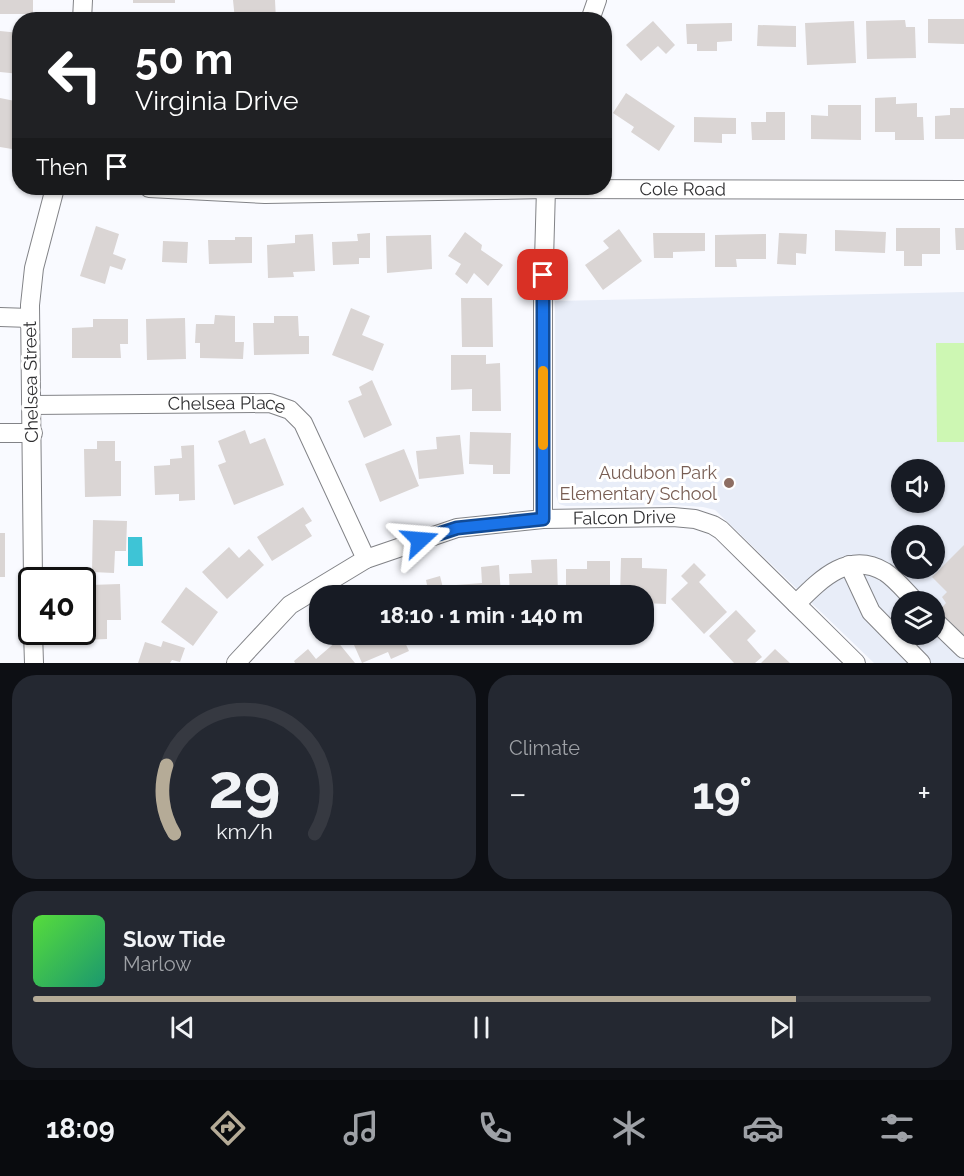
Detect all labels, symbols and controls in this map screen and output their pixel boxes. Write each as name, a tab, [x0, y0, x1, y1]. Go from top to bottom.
text: 50 m	[135, 35, 233, 84]
icon: left	[36, 36, 114, 114]
text: Virginia Drive	[135, 85, 299, 116]
icon: arrive	[100, 150, 133, 183]
text: Then	[36, 154, 88, 180]
street label: Cole Road	[640, 178, 726, 199]
pin	[517, 249, 568, 300]
icon: arrive	[526, 258, 559, 291]
street label: Chelsea Street	[19, 321, 42, 443]
street label: Chelsea Place	[168, 391, 289, 418]
map controls	[891, 459, 945, 645]
button: sound	[891, 459, 945, 513]
place label: Audubon Park Elementary School	[559, 462, 717, 504]
marker: Audubon Park Elementary School	[722, 476, 736, 490]
street label: Falcon Drive	[573, 506, 676, 529]
position arrow	[388, 508, 452, 572]
button: search	[891, 525, 945, 579]
speed limit sign: 40	[18, 567, 96, 645]
button: layers	[891, 591, 945, 645]
text: 18:10 · 1 min · 140 m	[380, 602, 583, 628]
text: Climate	[509, 736, 580, 760]
text: 29	[208, 749, 280, 823]
text: 19°	[692, 767, 752, 820]
text: −	[509, 774, 527, 813]
text: +	[917, 774, 931, 813]
text: km/h	[216, 819, 272, 844]
text: Slow Tide	[123, 926, 225, 952]
text: Marlow	[123, 952, 192, 976]
icon: previous	[166, 1011, 199, 1044]
icon: pause	[465, 1011, 498, 1044]
icon: next	[765, 1011, 798, 1044]
icon: directions	[207, 1107, 249, 1149]
icon: music	[340, 1107, 382, 1149]
icon: phone	[474, 1107, 516, 1149]
icon: climate	[608, 1107, 650, 1149]
icon: car	[742, 1107, 784, 1149]
icon: filters	[876, 1107, 918, 1149]
text: 18:09	[46, 1113, 115, 1144]

